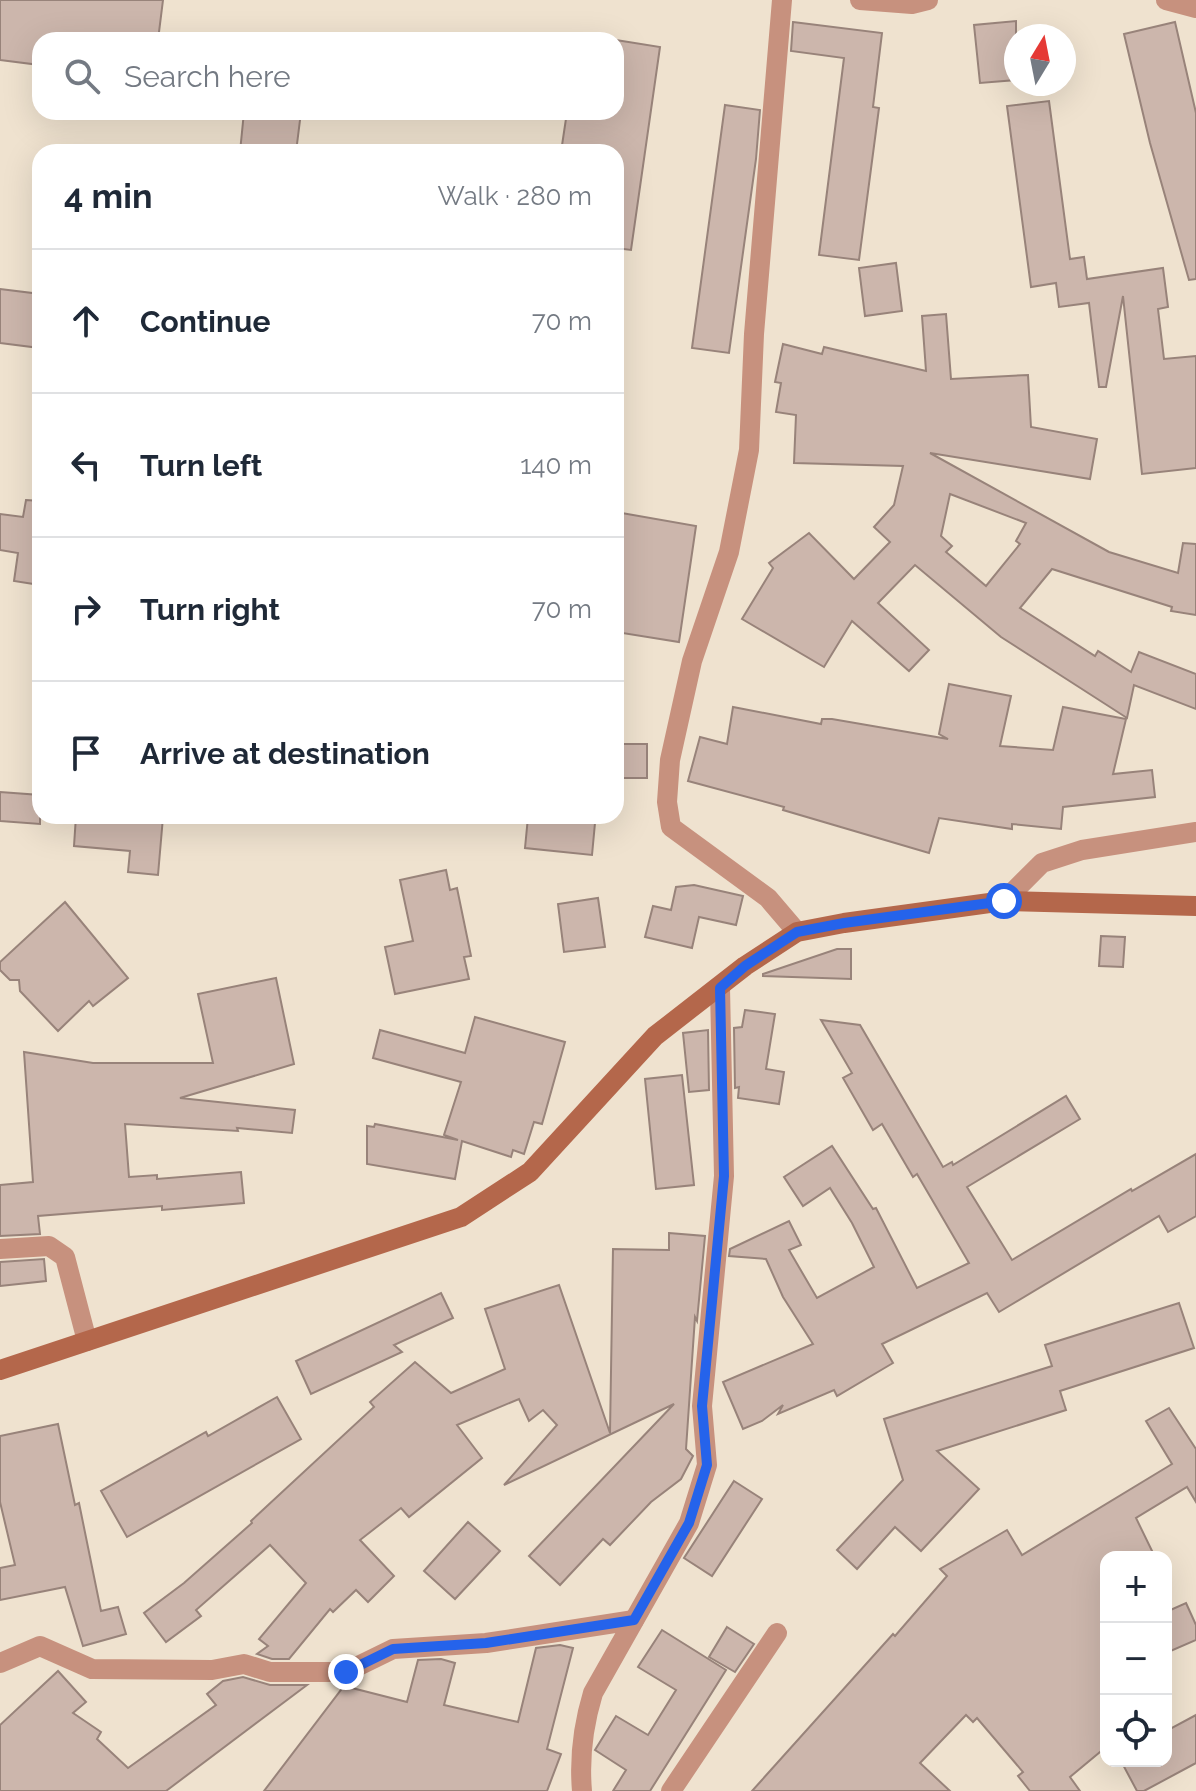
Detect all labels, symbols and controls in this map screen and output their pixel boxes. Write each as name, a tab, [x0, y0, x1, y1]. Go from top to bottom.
north arrow	[1004, 24, 1076, 96]
search box	[32, 32, 624, 120]
icon: search	[60, 54, 104, 98]
text: Search here	[124, 59, 291, 94]
text: 4 min	[64, 176, 152, 216]
text: Walk · 280 m	[438, 181, 592, 211]
icon: ahead	[64, 299, 108, 343]
text: Continue	[140, 304, 271, 339]
text: 70 m	[532, 306, 592, 336]
icon: left	[64, 443, 108, 487]
text: Turn left	[140, 448, 262, 483]
text: 140 m	[520, 450, 592, 480]
icon: right	[64, 587, 108, 631]
text: Turn right	[140, 592, 280, 627]
text: 70 m	[532, 594, 592, 624]
icon: arrive	[64, 731, 108, 775]
text: Arrive at destination	[140, 736, 430, 771]
route start	[986, 883, 1022, 919]
map controls	[1100, 1551, 1172, 1767]
button: +	[1100, 1551, 1172, 1623]
button: −	[1100, 1623, 1172, 1695]
route end	[328, 1654, 364, 1690]
button: locate	[1100, 1695, 1172, 1767]

